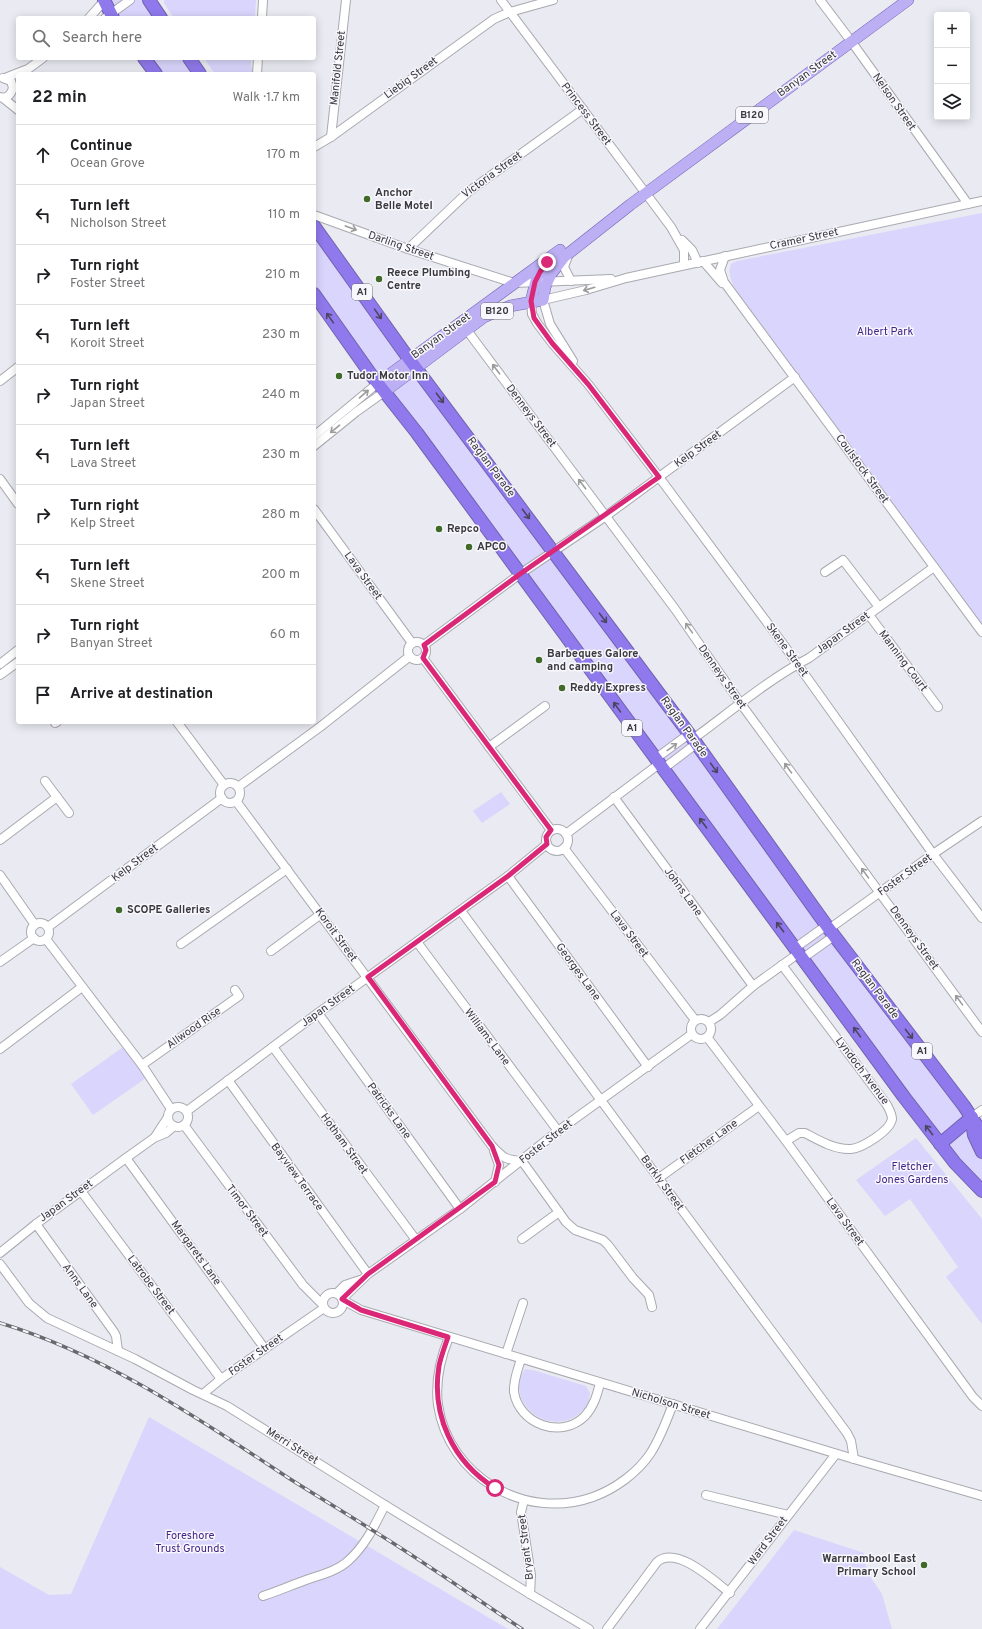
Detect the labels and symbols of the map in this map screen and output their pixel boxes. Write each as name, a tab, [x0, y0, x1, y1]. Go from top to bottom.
street label: Manifold Street	[327, 30, 349, 106]
street label: Banyan Street	[775, 48, 839, 100]
street label: Liebig Street	[381, 54, 441, 102]
street label: Nelson Street	[869, 71, 919, 133]
street label: Princess Street	[558, 80, 614, 148]
road number: B120	[736, 107, 768, 123]
street label: Victoria Street	[459, 148, 525, 202]
place label: Anchor Belle Motel	[375, 186, 433, 213]
marker: Anchor Belle Motel	[362, 194, 372, 204]
one-way arrow	[344, 225, 356, 233]
street label: Cramer Street	[768, 225, 840, 253]
street label: Darling Street	[366, 228, 436, 264]
route end	[538, 253, 556, 271]
place label: Reece Plumbing Centre	[387, 266, 470, 293]
marker: Reece Plumbing Centre	[374, 274, 384, 284]
road number: A1	[352, 284, 372, 300]
one-way arrow	[582, 286, 595, 293]
road number: B120	[481, 303, 513, 319]
one-way arrow	[373, 308, 382, 319]
street label: Banyan Street	[409, 310, 473, 362]
one-way arrow	[326, 312, 334, 323]
park label: Albert Park	[857, 325, 913, 339]
one-way arrow	[492, 364, 500, 375]
place label: Tudor Motor Inn	[347, 369, 428, 383]
marker: Tudor Motor Inn	[334, 371, 344, 381]
street label: Denneys Street	[503, 382, 559, 450]
one-way arrow	[359, 390, 369, 399]
one-way arrow	[436, 393, 444, 404]
one-way arrow	[329, 425, 340, 434]
street label: Kelp Street	[672, 427, 724, 471]
street label: Coulstock Street	[832, 432, 892, 506]
street label: Raglan Parade	[464, 434, 518, 500]
one-way arrow	[578, 479, 586, 490]
one-way arrow	[522, 508, 530, 519]
place label: Repco	[447, 522, 479, 536]
marker: Repco	[434, 524, 444, 534]
place label: APCO	[477, 540, 507, 554]
marker: APCO	[464, 542, 474, 552]
street label: Lava Street	[341, 549, 385, 603]
street label: Japan Street	[813, 609, 873, 657]
one-way arrow	[599, 612, 607, 623]
street label: Skene Street	[763, 620, 811, 680]
one-way arrow	[685, 623, 693, 634]
street label: Manning Court	[875, 628, 931, 694]
street label: Denneys Street	[695, 642, 749, 712]
place label: Barbeques Galore and camping	[547, 647, 638, 674]
marker: Barbeques Galore and camping	[534, 655, 544, 665]
place label: Reddy Express	[570, 681, 646, 695]
marker: Reddy Express	[557, 683, 567, 693]
street label: Raglan Parade	[657, 694, 711, 760]
one-way arrow	[613, 702, 621, 713]
road number: A1	[622, 720, 642, 736]
one-way arrow	[667, 742, 678, 751]
one-way arrow	[710, 762, 718, 773]
one-way arrow	[784, 763, 793, 774]
one-way arrow	[698, 818, 707, 829]
street label: Kelp Street	[109, 841, 161, 885]
street label: Foster Street	[875, 851, 935, 899]
street label: Johns Lane	[661, 865, 705, 919]
one-way arrow	[861, 868, 870, 879]
place label: SCOPE Galleries	[127, 903, 210, 917]
street label: Denneys Street	[886, 903, 942, 973]
marker: SCOPE Galleries	[114, 905, 124, 915]
street label: Koroit Street	[312, 905, 360, 965]
street label: Lava Street	[607, 907, 651, 961]
one-way arrow	[776, 922, 784, 933]
street label: Georges Lane	[552, 940, 604, 1004]
street label: Raglan Parade	[848, 956, 902, 1022]
street label: Japan Street	[298, 982, 358, 1030]
one-way arrow	[955, 995, 963, 1006]
street label: Allwood Rise	[164, 1004, 224, 1052]
street label: Williams Lane	[461, 1006, 513, 1068]
one-way arrow	[853, 1027, 861, 1038]
one-way arrow	[904, 1028, 913, 1039]
street label: Lyndoch Avenue	[832, 1034, 892, 1108]
road number: A1	[912, 1043, 932, 1059]
street label: Patricks Lane	[364, 1080, 414, 1142]
street label: Hotham Street	[317, 1111, 371, 1177]
street label: Fletcher Lane	[677, 1116, 741, 1168]
street label: Foster Street	[517, 1117, 575, 1167]
one-way arrow	[925, 1124, 933, 1135]
street label: Bayview Terrace	[268, 1140, 326, 1214]
street label: Barkly Street	[637, 1153, 687, 1213]
park label: Fletcher Jones Gardens	[875, 1160, 949, 1187]
street label: Japan Street	[36, 1177, 96, 1225]
street label: Timor Street	[223, 1182, 271, 1240]
street label: Lava Street	[823, 1195, 867, 1249]
street label: Margarets Lane	[168, 1218, 224, 1288]
street label: Latrobe Street	[124, 1253, 178, 1317]
street label: Anns Lane	[59, 1261, 101, 1311]
street label: Foster Street	[226, 1331, 286, 1379]
street label: Nicholson Street	[630, 1385, 712, 1423]
street label: Merri Street	[263, 1424, 321, 1468]
route start	[486, 1479, 504, 1497]
street label: Bryant Street	[515, 1513, 537, 1581]
street label: Ward Street	[745, 1514, 791, 1568]
park label: Foreshore Trust Grounds	[155, 1529, 225, 1556]
place label: Warrnambool East Primary School	[822, 1552, 916, 1579]
marker: Warrnambool East Primary School	[919, 1560, 929, 1570]

